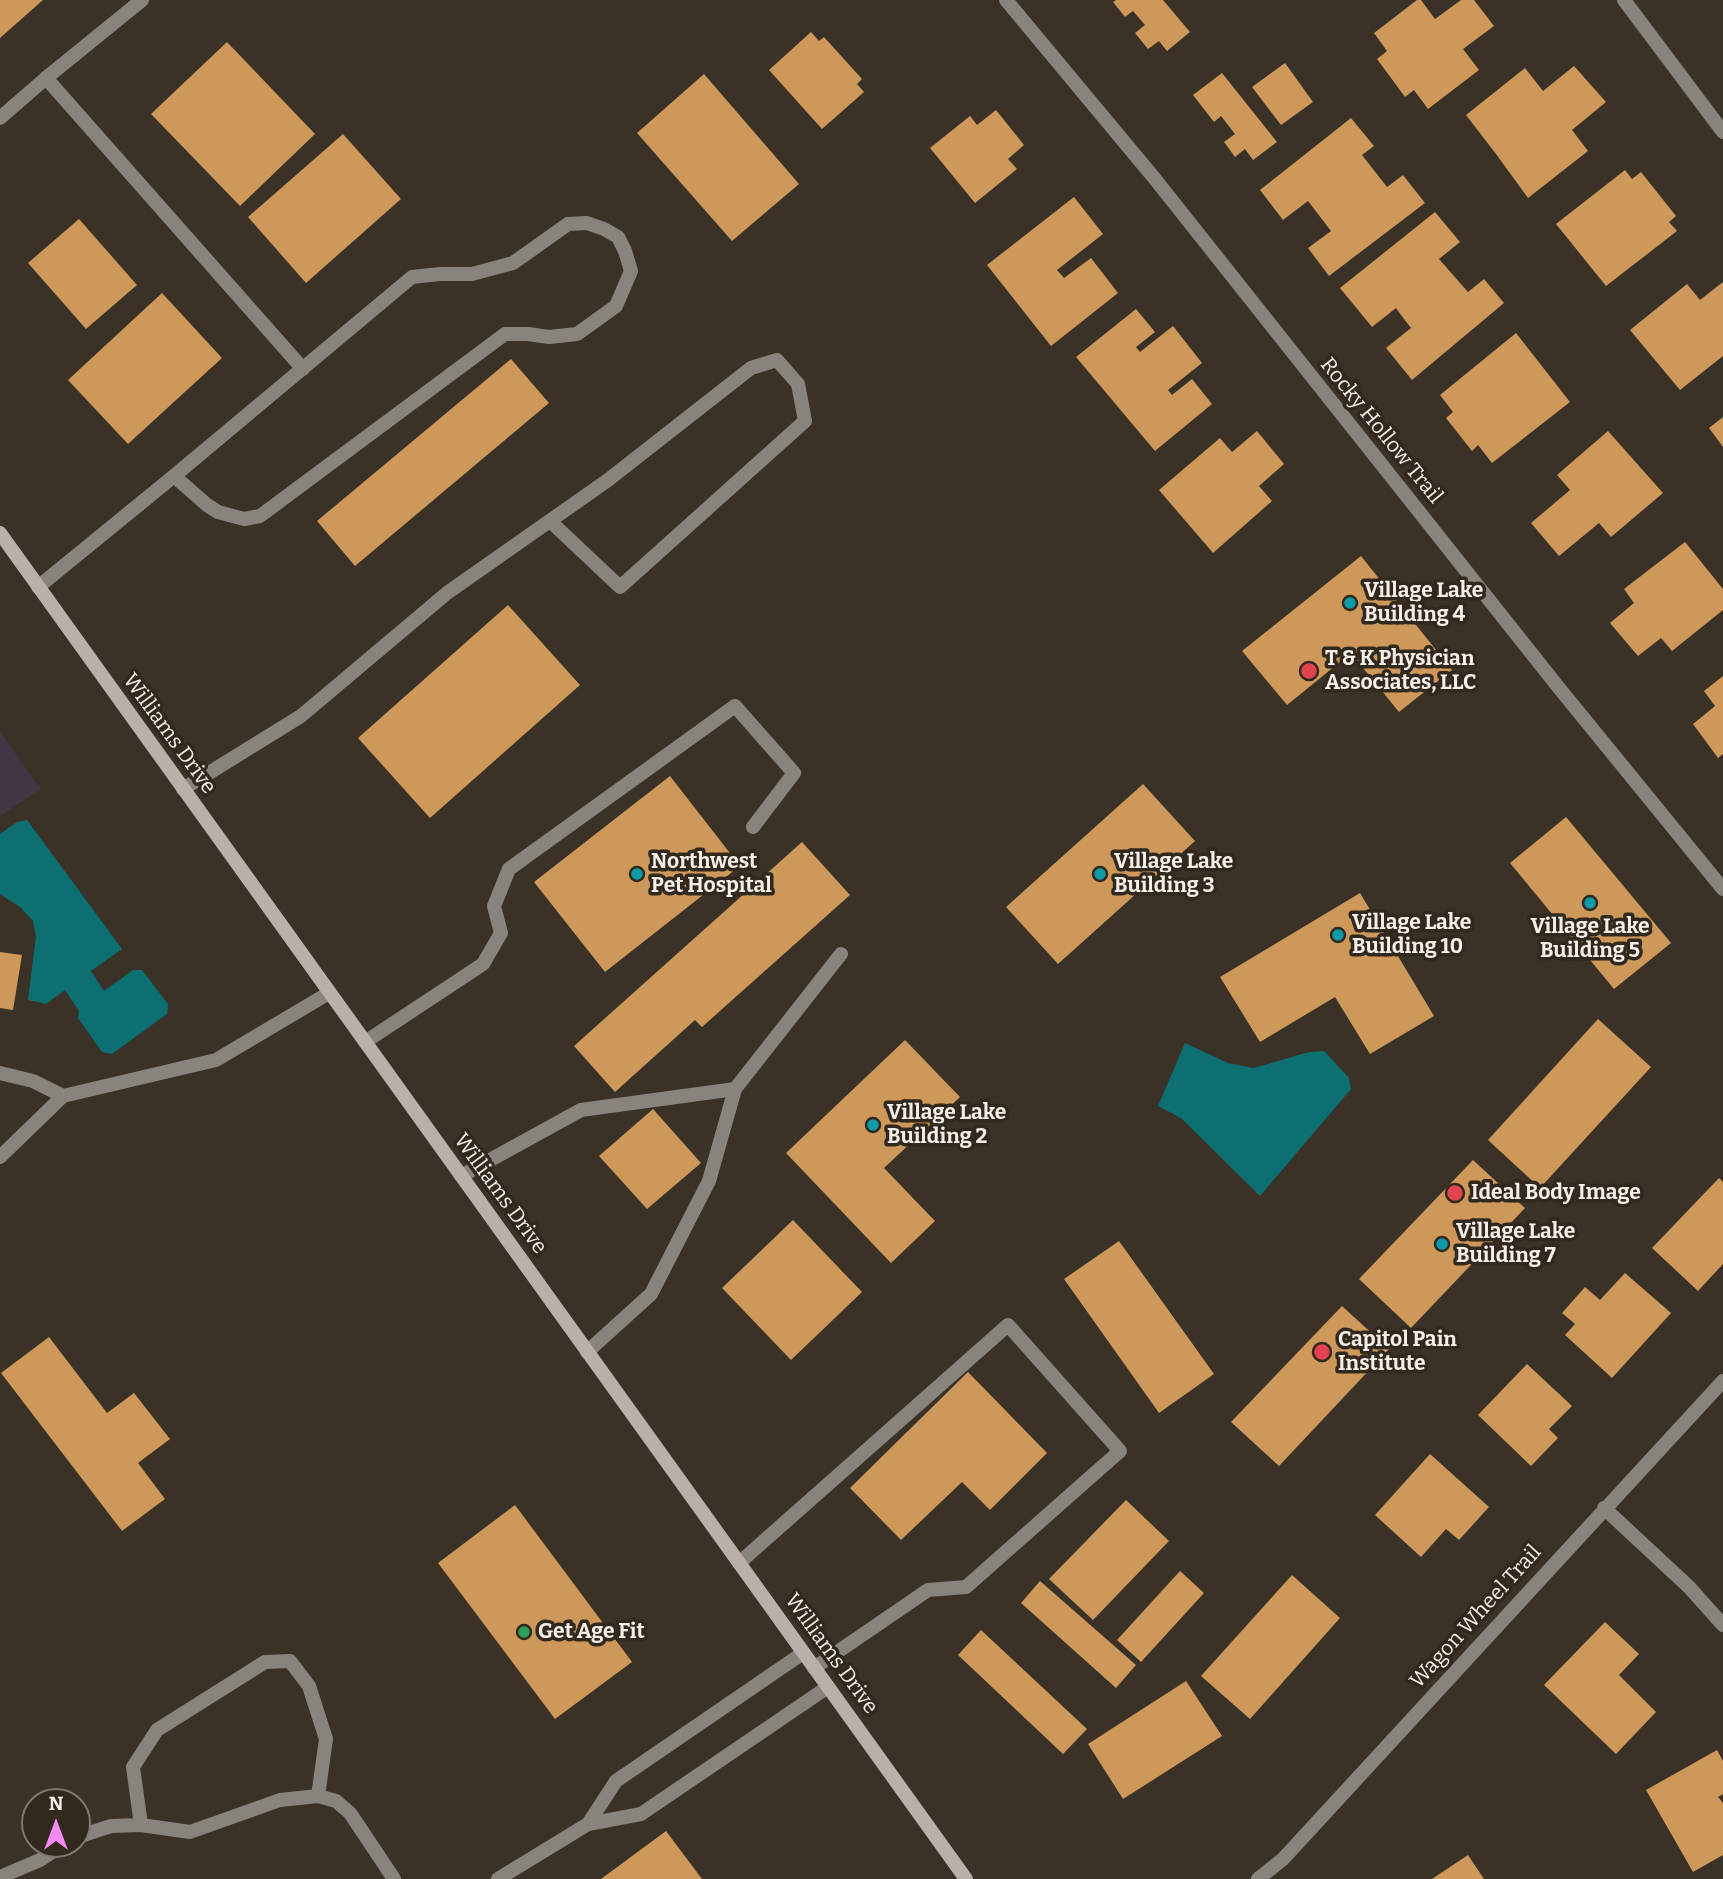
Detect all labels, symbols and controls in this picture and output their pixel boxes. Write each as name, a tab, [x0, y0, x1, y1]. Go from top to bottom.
street label: Rocky Hollow Trail	[1314, 353, 1448, 509]
place label: Village Lake Building 4	[1364, 578, 1483, 628]
marker: Village Lake Building 4	[1342, 595, 1358, 611]
place label: T & K Physician Associates, LLC	[1325, 646, 1476, 696]
marker: T & K Physician Associates, LLC	[1299, 661, 1319, 681]
street label: Williams Drive	[117, 669, 221, 799]
place label: Northwest Pet Hospital	[651, 849, 772, 899]
place label: Village Lake Building 3	[1114, 849, 1233, 899]
marker: Northwest Pet Hospital	[629, 866, 645, 882]
marker: Village Lake Building 3	[1092, 866, 1108, 882]
marker: Village Lake Building 5	[1582, 895, 1598, 911]
place label: Village Lake Building 10	[1352, 910, 1471, 960]
place label: Village Lake Building 5	[1530, 914, 1650, 964]
marker: Village Lake Building 10	[1330, 927, 1346, 943]
place label: Village Lake Building 2	[887, 1100, 1006, 1150]
marker: Village Lake Building 2	[865, 1117, 881, 1133]
street label: Williams Drive	[448, 1129, 552, 1259]
place label: Ideal Body Image	[1471, 1180, 1641, 1206]
marker: Ideal Body Image	[1445, 1183, 1465, 1203]
place label: Village Lake Building 7	[1456, 1219, 1575, 1269]
marker: Village Lake Building 7	[1434, 1236, 1450, 1252]
place label: Capitol Pain Institute	[1338, 1327, 1457, 1377]
marker: Capitol Pain Institute	[1312, 1342, 1332, 1362]
street label: Wagon Wheel Trail	[1405, 1540, 1547, 1694]
street label: Williams Drive	[779, 1589, 883, 1719]
place label: Get Age Fit	[538, 1619, 645, 1645]
marker: Get Age Fit	[516, 1624, 532, 1640]
north arrow	[21, 1788, 91, 1858]
text: N	[49, 1792, 63, 1815]

